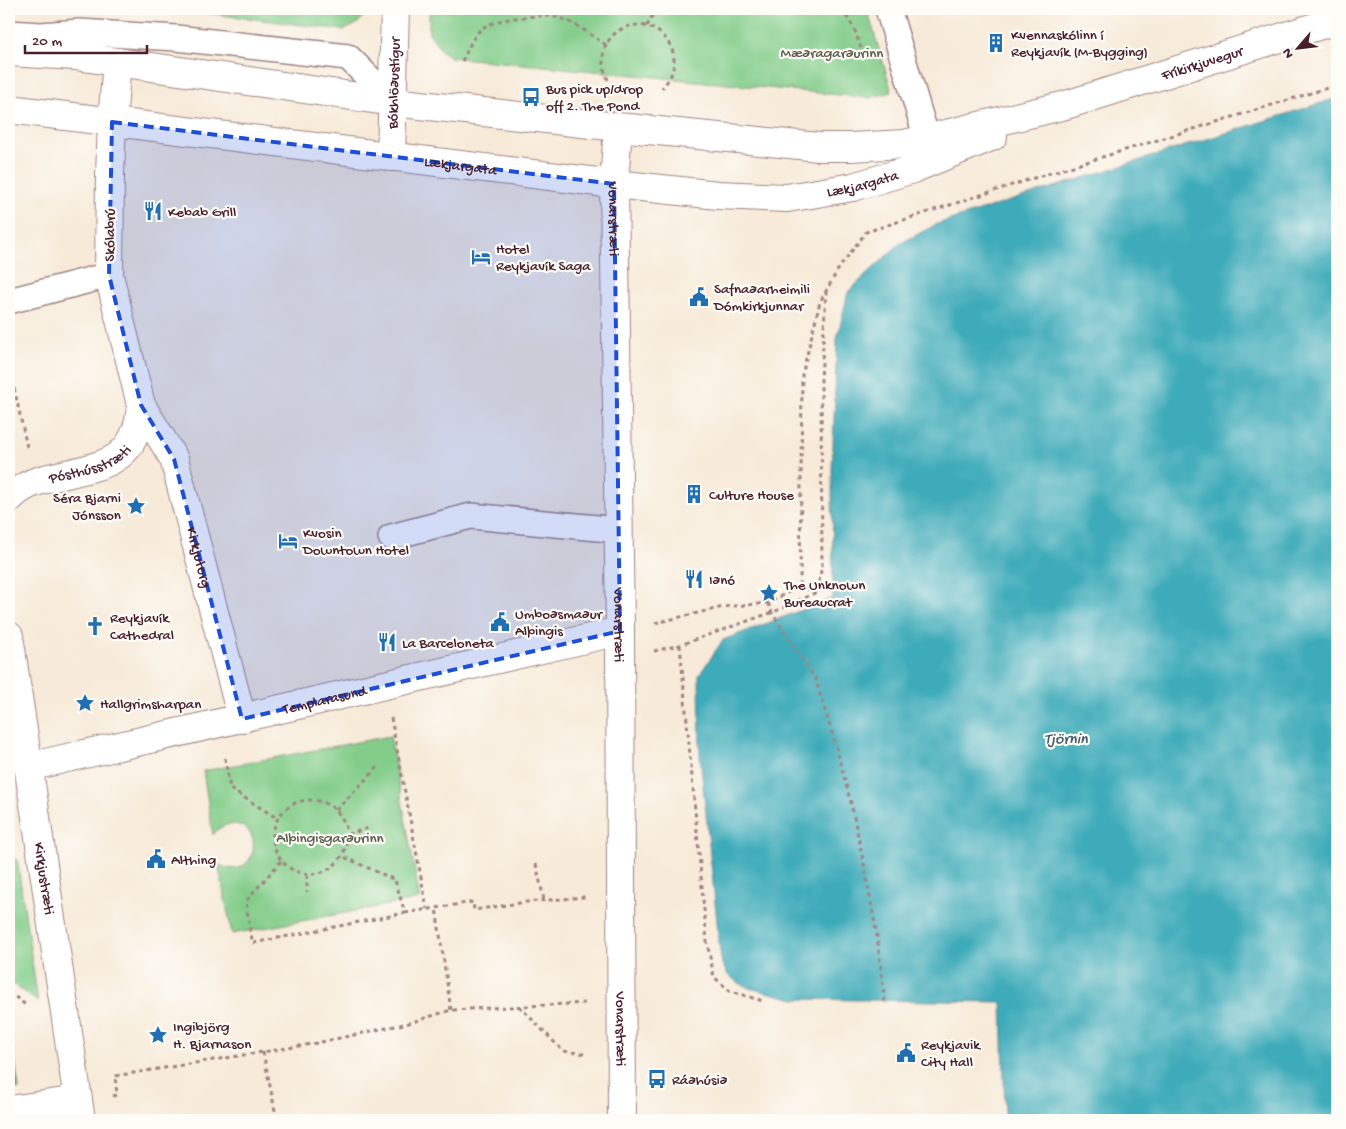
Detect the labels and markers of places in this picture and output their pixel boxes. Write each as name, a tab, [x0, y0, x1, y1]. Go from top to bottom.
place label: Kvennaskólinn í Reykjavík (M-Bygging)	[1011, 27, 1148, 62]
building icon: Kvennaskólinn í Reykjavík (M-Bygging)	[985, 32, 1007, 54]
place label: Bus pick up/drop off 2. The Pond	[545, 81, 644, 116]
bus stop icon: Bus pick up/drop off 2. The Pond	[520, 86, 542, 108]
restaurant icon: Kebab Grill	[142, 200, 164, 222]
place label: Kebab Grill	[168, 204, 236, 222]
place label: Hotel Reykjavík Saga	[496, 241, 591, 276]
hotel icon: Hotel Reykjavík Saga	[470, 246, 492, 268]
place label: Safnaðarheimili Dómkirkjunnar	[713, 281, 810, 316]
public building icon: Safnaðarheimili Dómkirkjunnar	[688, 286, 710, 308]
building icon: Culture House	[683, 483, 705, 505]
place label: Culture House	[709, 487, 794, 505]
place label: Séra Bjarni Jónsson	[53, 490, 121, 525]
place icon: Séra Bjarni Jónsson	[125, 495, 147, 517]
place label: Kvosin Downtown Hotel	[302, 525, 409, 560]
hotel icon: Kvosin Downtown Hotel	[277, 530, 299, 552]
restaurant icon: Iðnó	[683, 568, 705, 590]
place label: Iðnó	[709, 572, 735, 590]
place label: The Unknown Bureaucrat	[783, 577, 865, 612]
place icon: The Unknown Bureaucrat	[758, 582, 780, 604]
place label: Umboðsmaður Alþingis	[515, 606, 604, 641]
place label: Reykjavík Cathedral	[110, 610, 174, 645]
public building icon: Umboðsmaður Alþingis	[489, 611, 511, 633]
church icon: Reykjavík Cathedral	[84, 615, 106, 637]
restaurant icon: La Barceloneta	[376, 631, 398, 653]
place label: La Barceloneta	[402, 635, 495, 653]
place icon: Hallgrimsharpan	[74, 692, 96, 714]
place label: Hallgrimsharpan	[100, 696, 201, 714]
public building icon: Althing	[145, 848, 167, 870]
place label: Althing	[171, 852, 216, 870]
place label: Ingibjörg H. Bjarnason	[173, 1019, 251, 1054]
place icon: Ingibjörg H. Bjarnason	[147, 1024, 169, 1046]
place label: Reykjavik City Hall	[921, 1037, 981, 1072]
public building icon: Reykjavik City Hall	[895, 1042, 917, 1064]
bus stop icon: Ráðhúsið	[646, 1068, 668, 1090]
place label: Ráðhúsið	[672, 1072, 728, 1090]

